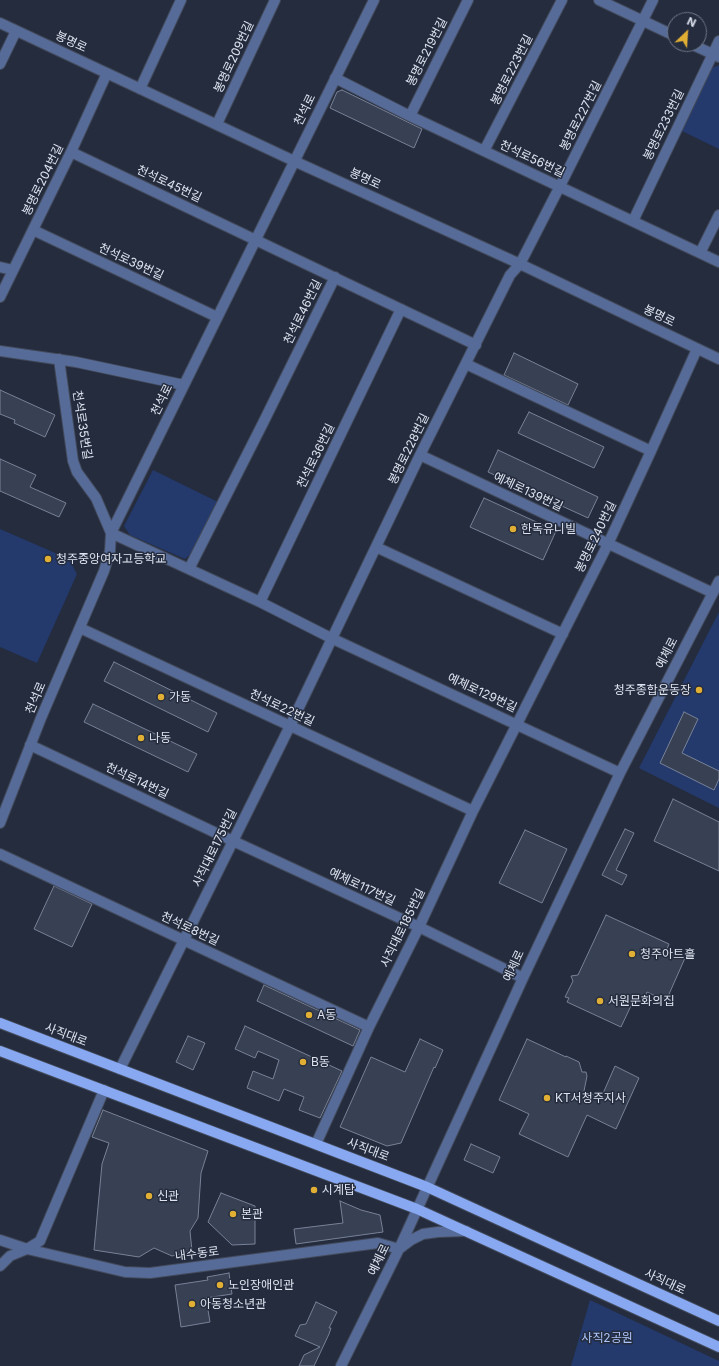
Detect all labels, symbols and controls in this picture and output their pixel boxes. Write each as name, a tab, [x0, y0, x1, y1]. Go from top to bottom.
north arrow	[667, 12, 707, 52]
text: N	[685, 14, 698, 30]
street label: 봉명로219번길	[404, 15, 450, 89]
street label: 봉명로209번길	[211, 19, 257, 95]
street label: 봉명로	[53, 28, 89, 56]
street label: 봉명로223번길	[488, 32, 536, 108]
street label: 봉명로227번길	[557, 79, 605, 153]
street label: 봉명로233번길	[641, 87, 687, 163]
street label: 천석로	[291, 92, 319, 128]
street label: 천석로56번길	[497, 138, 567, 180]
street label: 봉명로204번길	[19, 142, 67, 218]
street label: 천석로45번길	[134, 163, 204, 205]
street label: 봉명로	[347, 165, 383, 193]
street label: 천석로39번길	[96, 241, 166, 283]
street label: 천석로46번길	[281, 277, 325, 347]
street label: 봉명로	[641, 302, 677, 330]
street label: 천석로	[148, 382, 176, 418]
street label: 천석로35번길	[69, 389, 95, 461]
street label: 봉명로228번길	[386, 411, 432, 487]
street label: 천석로36번길	[294, 421, 338, 491]
street label: 예체로139번길	[491, 470, 565, 514]
street label: 봉명로240번길	[573, 499, 619, 575]
place label: 한독유니빌	[521, 522, 576, 536]
marker: 한독유니빌	[508, 524, 518, 534]
place label: 청주중앙여자고등학교	[56, 552, 166, 566]
marker: 청주중앙여자고등학교	[43, 554, 53, 564]
street label: 예체로	[653, 635, 681, 671]
street label: 예체로129번길	[445, 671, 519, 715]
street label: 천석로	[23, 680, 49, 716]
place label: 청주종합운동장	[614, 683, 691, 697]
marker: 청주종합운동장	[694, 685, 704, 695]
street label: 천석로22번길	[247, 687, 317, 729]
place label: 가동	[169, 690, 191, 704]
marker: 가동	[156, 692, 166, 702]
place label: 나동	[149, 731, 171, 745]
marker: 나동	[136, 733, 146, 743]
street label: 천석로14번길	[103, 760, 171, 802]
street label: 사직대로175번길	[190, 807, 240, 889]
street label: 예체로117번길	[326, 865, 398, 909]
street label: 사직대로185번길	[378, 886, 428, 970]
street label: 천석로8번길	[159, 909, 221, 949]
place label: 청주아트홀	[640, 947, 695, 961]
street label: 예체로	[500, 948, 528, 984]
marker: 청주아트홀	[627, 949, 637, 959]
place label: 서원문화의집	[608, 994, 674, 1008]
marker: 서원문화의집	[595, 996, 605, 1006]
place label: A동	[317, 1008, 336, 1022]
marker: A동	[304, 1010, 314, 1020]
street label: 사직대로	[43, 1020, 89, 1050]
place label: B동	[311, 1055, 330, 1069]
marker: B동	[298, 1057, 308, 1067]
place label: KT서청주지사	[555, 1091, 626, 1105]
marker: KT서청주지사	[542, 1093, 552, 1103]
street label: 사직대로	[345, 1135, 391, 1165]
place label: 시계탑	[322, 1183, 355, 1197]
marker: 시계탑	[309, 1185, 319, 1195]
place label: 신관	[157, 1189, 179, 1203]
marker: 신관	[144, 1191, 154, 1201]
place label: 본관	[241, 1207, 263, 1221]
marker: 본관	[228, 1209, 238, 1219]
street label: 예체로	[365, 1242, 393, 1278]
street label: 내수동로	[174, 1244, 220, 1264]
street label: 사직대로	[642, 1266, 688, 1298]
place label: 노인장애인관	[228, 1278, 294, 1292]
marker: 노인장애인관	[215, 1280, 225, 1290]
place label: 아동청소년관	[200, 1297, 266, 1311]
marker: 아동청소년관	[187, 1299, 197, 1309]
park label: 사직2공원	[581, 1331, 633, 1345]

